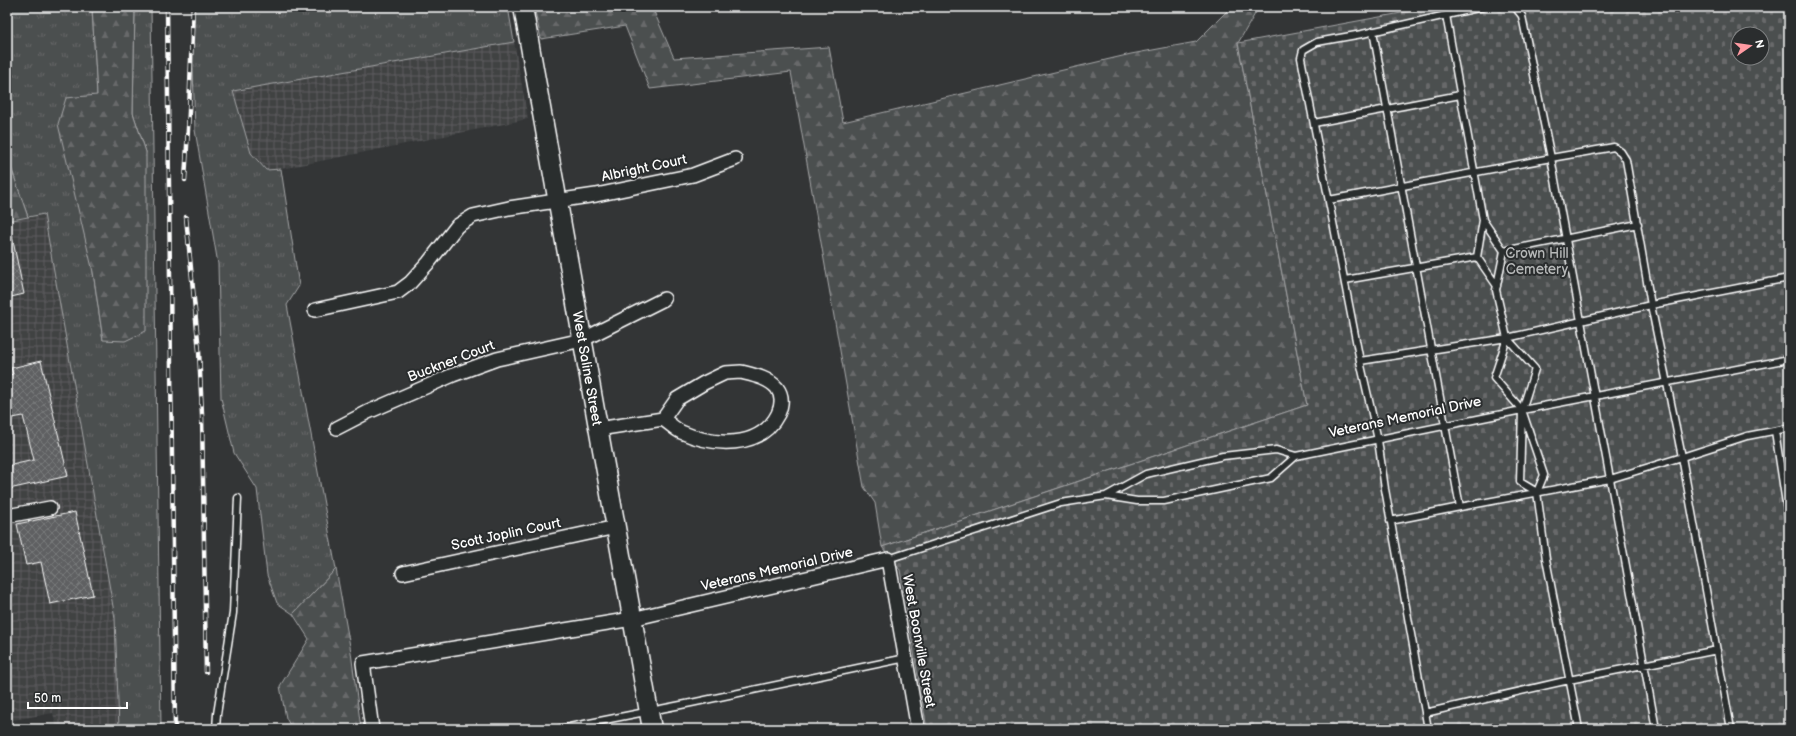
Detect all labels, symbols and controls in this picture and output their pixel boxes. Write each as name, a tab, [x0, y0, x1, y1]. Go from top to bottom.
north arrow	[1730, 26, 1770, 66]
text: N	[1752, 38, 1767, 49]
street label: Albright Court	[600, 151, 689, 185]
park label: Crown Hill Cemetery	[1505, 245, 1569, 278]
street label: West Saline Street	[569, 310, 606, 428]
street label: Buckner Court	[405, 336, 498, 385]
street label: Veterans Memorial Drive	[1327, 393, 1483, 441]
street label: Scott Joplin Court	[450, 514, 563, 554]
street label: Veterans Memorial Drive	[699, 543, 855, 595]
street label: West Boonville Street	[899, 573, 939, 710]
scale bar	[28, 684, 127, 710]
text: 50 m	[34, 691, 61, 706]

